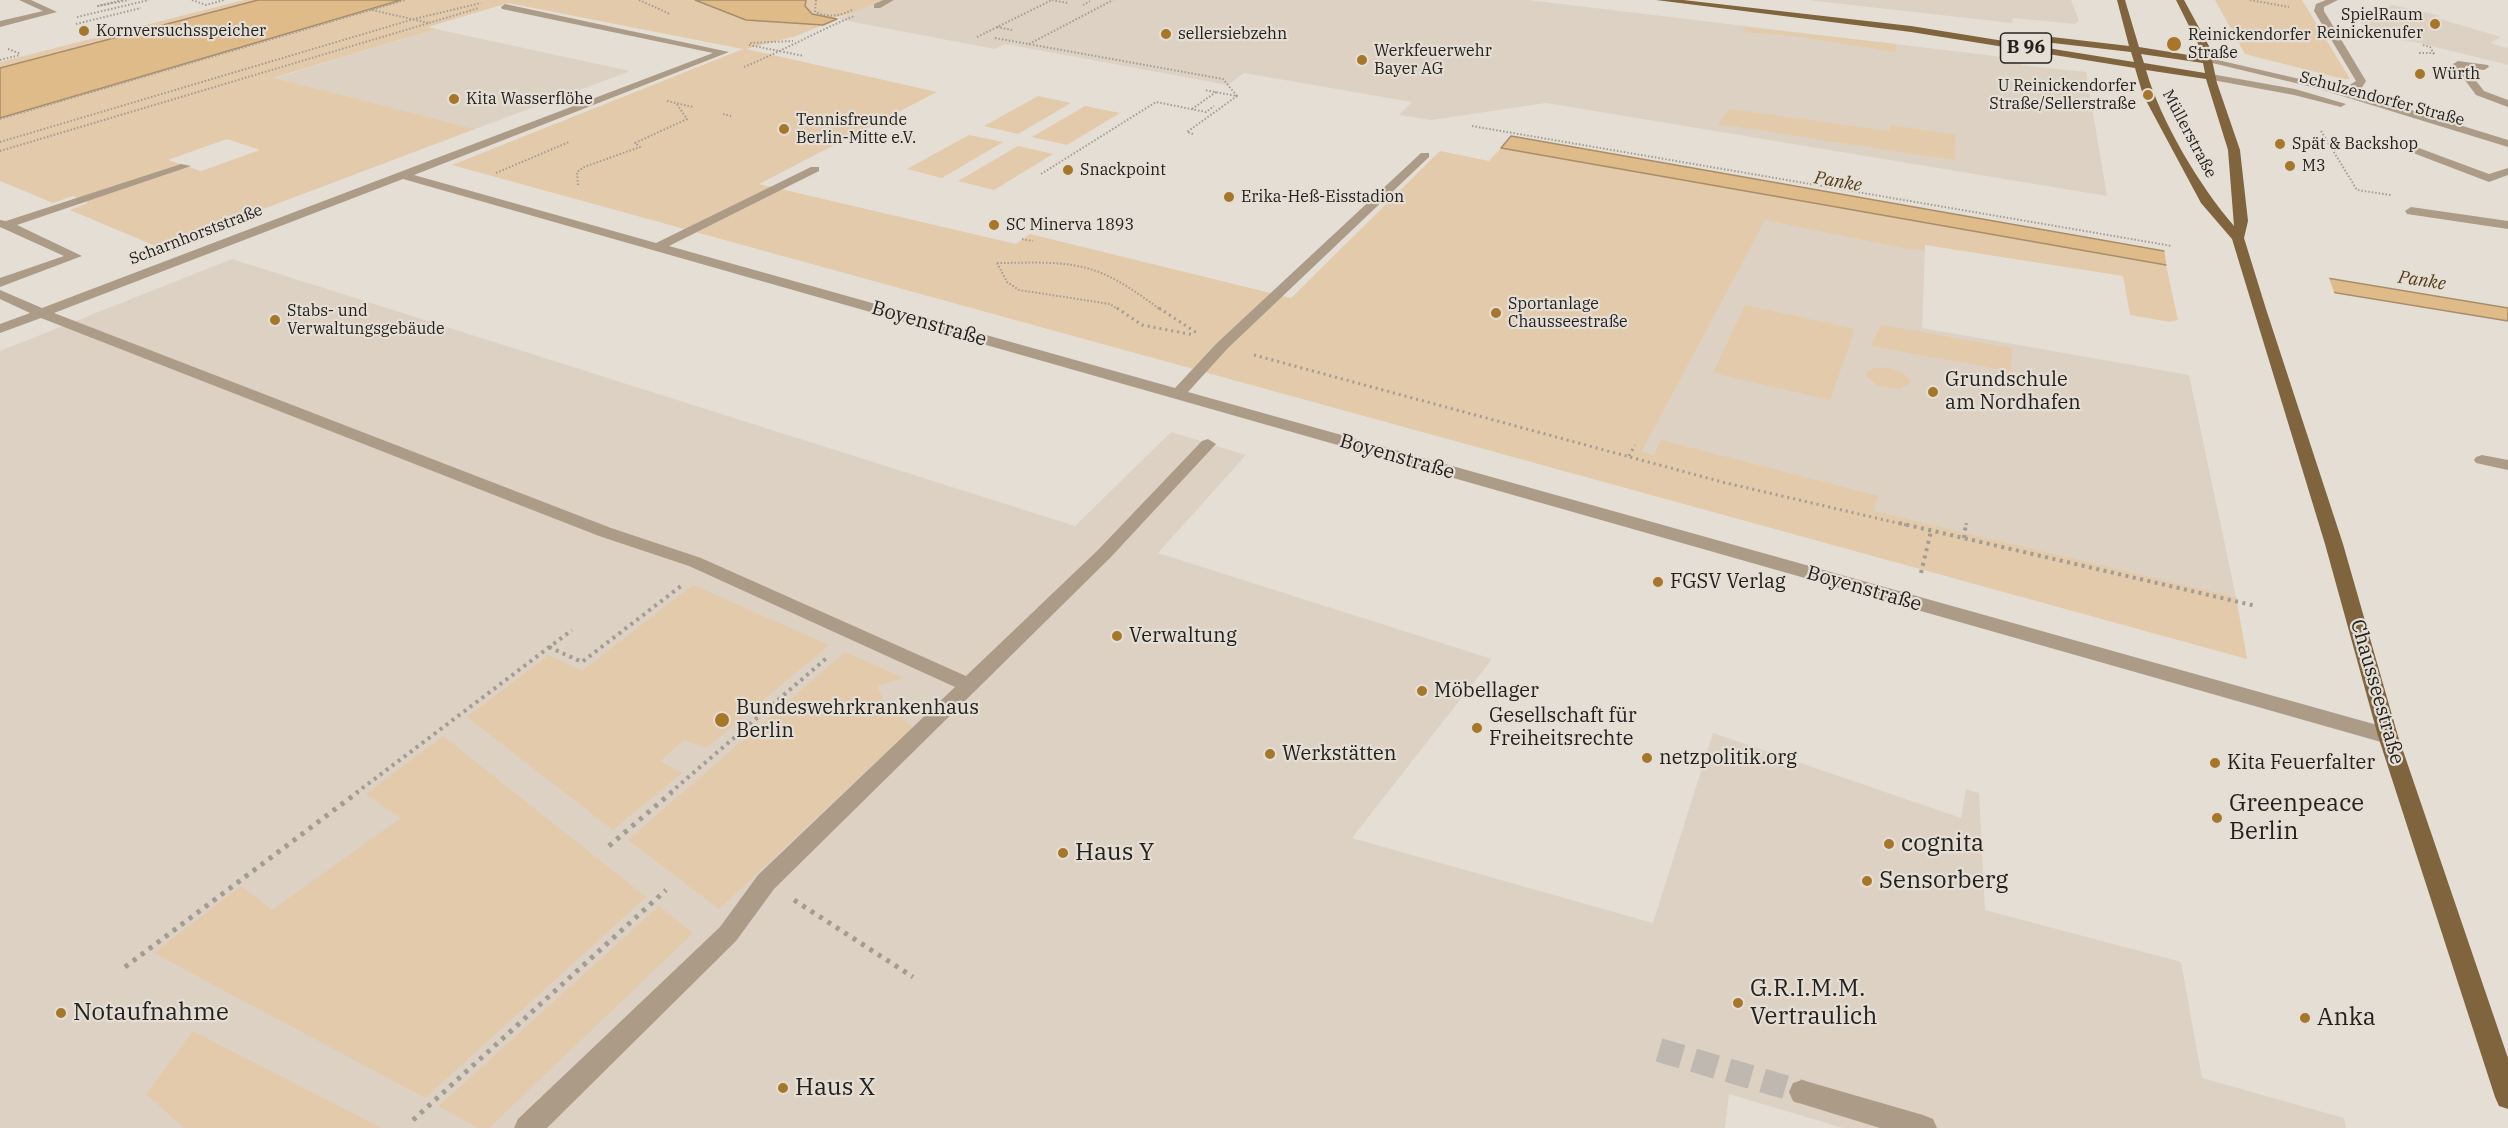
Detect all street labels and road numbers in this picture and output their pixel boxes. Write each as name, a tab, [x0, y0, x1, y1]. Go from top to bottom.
road number: B 96	[2000, 33, 2052, 63]
street label: Schulzendorfer Straße	[2298, 68, 2466, 130]
street label: Müllerstraße	[2158, 87, 2220, 181]
street label: Scharnhorststraße	[127, 201, 265, 269]
street label: Boyenstraße	[869, 296, 989, 352]
street label: Boyenstraße	[1337, 429, 1457, 485]
street label: Boyenstraße	[1804, 561, 1924, 617]
street label: Chausseestraße	[2345, 617, 2409, 767]

